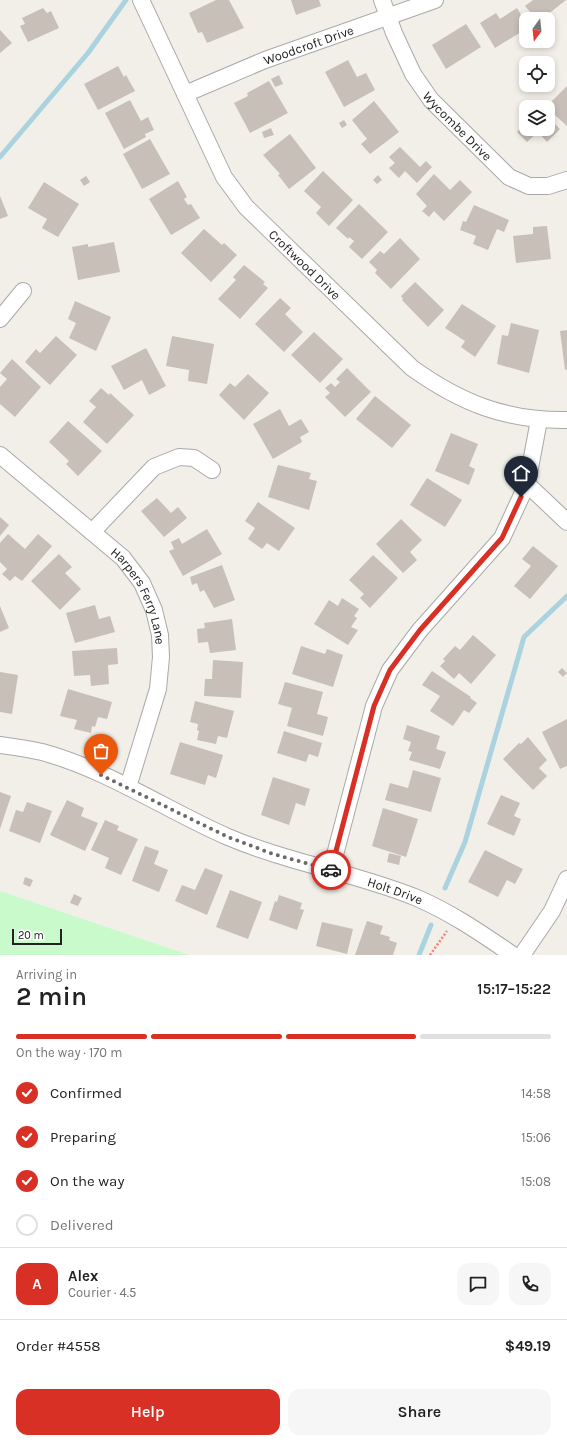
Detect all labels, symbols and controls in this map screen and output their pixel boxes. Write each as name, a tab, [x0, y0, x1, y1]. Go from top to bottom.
north arrow	[519, 12, 555, 48]
map controls	[519, 12, 555, 136]
street label: Woodcroft Drive	[262, 22, 356, 68]
button: locate	[519, 56, 555, 92]
street label: Wycombe Drive	[419, 89, 495, 164]
button: layers	[519, 100, 555, 136]
street label: Croftwood Drive	[266, 227, 344, 303]
pin	[504, 456, 538, 497]
icon: home	[510, 462, 532, 484]
street label: Harpers Ferry Lane	[108, 544, 167, 645]
pin	[84, 734, 118, 775]
icon: bag	[90, 740, 112, 762]
courier	[311, 850, 351, 890]
icon: car	[320, 859, 342, 881]
street label: Holt Drive	[366, 874, 425, 908]
scale bar	[12, 927, 62, 946]
text: 20 m	[18, 929, 44, 942]
text: Arriving in	[16, 967, 77, 982]
text: 15:17–15:22	[477, 980, 551, 998]
text: 2 min	[16, 981, 87, 1012]
text: On the way · 170 m	[16, 1045, 122, 1060]
icon: check	[16, 1082, 38, 1104]
text: Confirmed	[50, 1084, 122, 1102]
text: 14:58	[521, 1086, 551, 1101]
icon: check	[16, 1126, 38, 1148]
text: Preparing	[50, 1128, 116, 1146]
text: 15:06	[521, 1130, 551, 1145]
icon: check	[16, 1170, 38, 1192]
text: On the way	[50, 1172, 124, 1190]
text: 15:08	[521, 1174, 551, 1189]
text: Delivered	[50, 1216, 114, 1234]
button: chat	[457, 1263, 499, 1305]
button: phone	[509, 1263, 551, 1305]
text: Alex	[68, 1267, 98, 1285]
text: A	[32, 1275, 42, 1293]
text: Courier · 4.5	[68, 1285, 136, 1300]
text: Order #4558	[16, 1337, 101, 1355]
text: $49.19	[505, 1337, 551, 1355]
button: Help	[16, 1389, 280, 1435]
button: Share	[288, 1389, 551, 1435]

